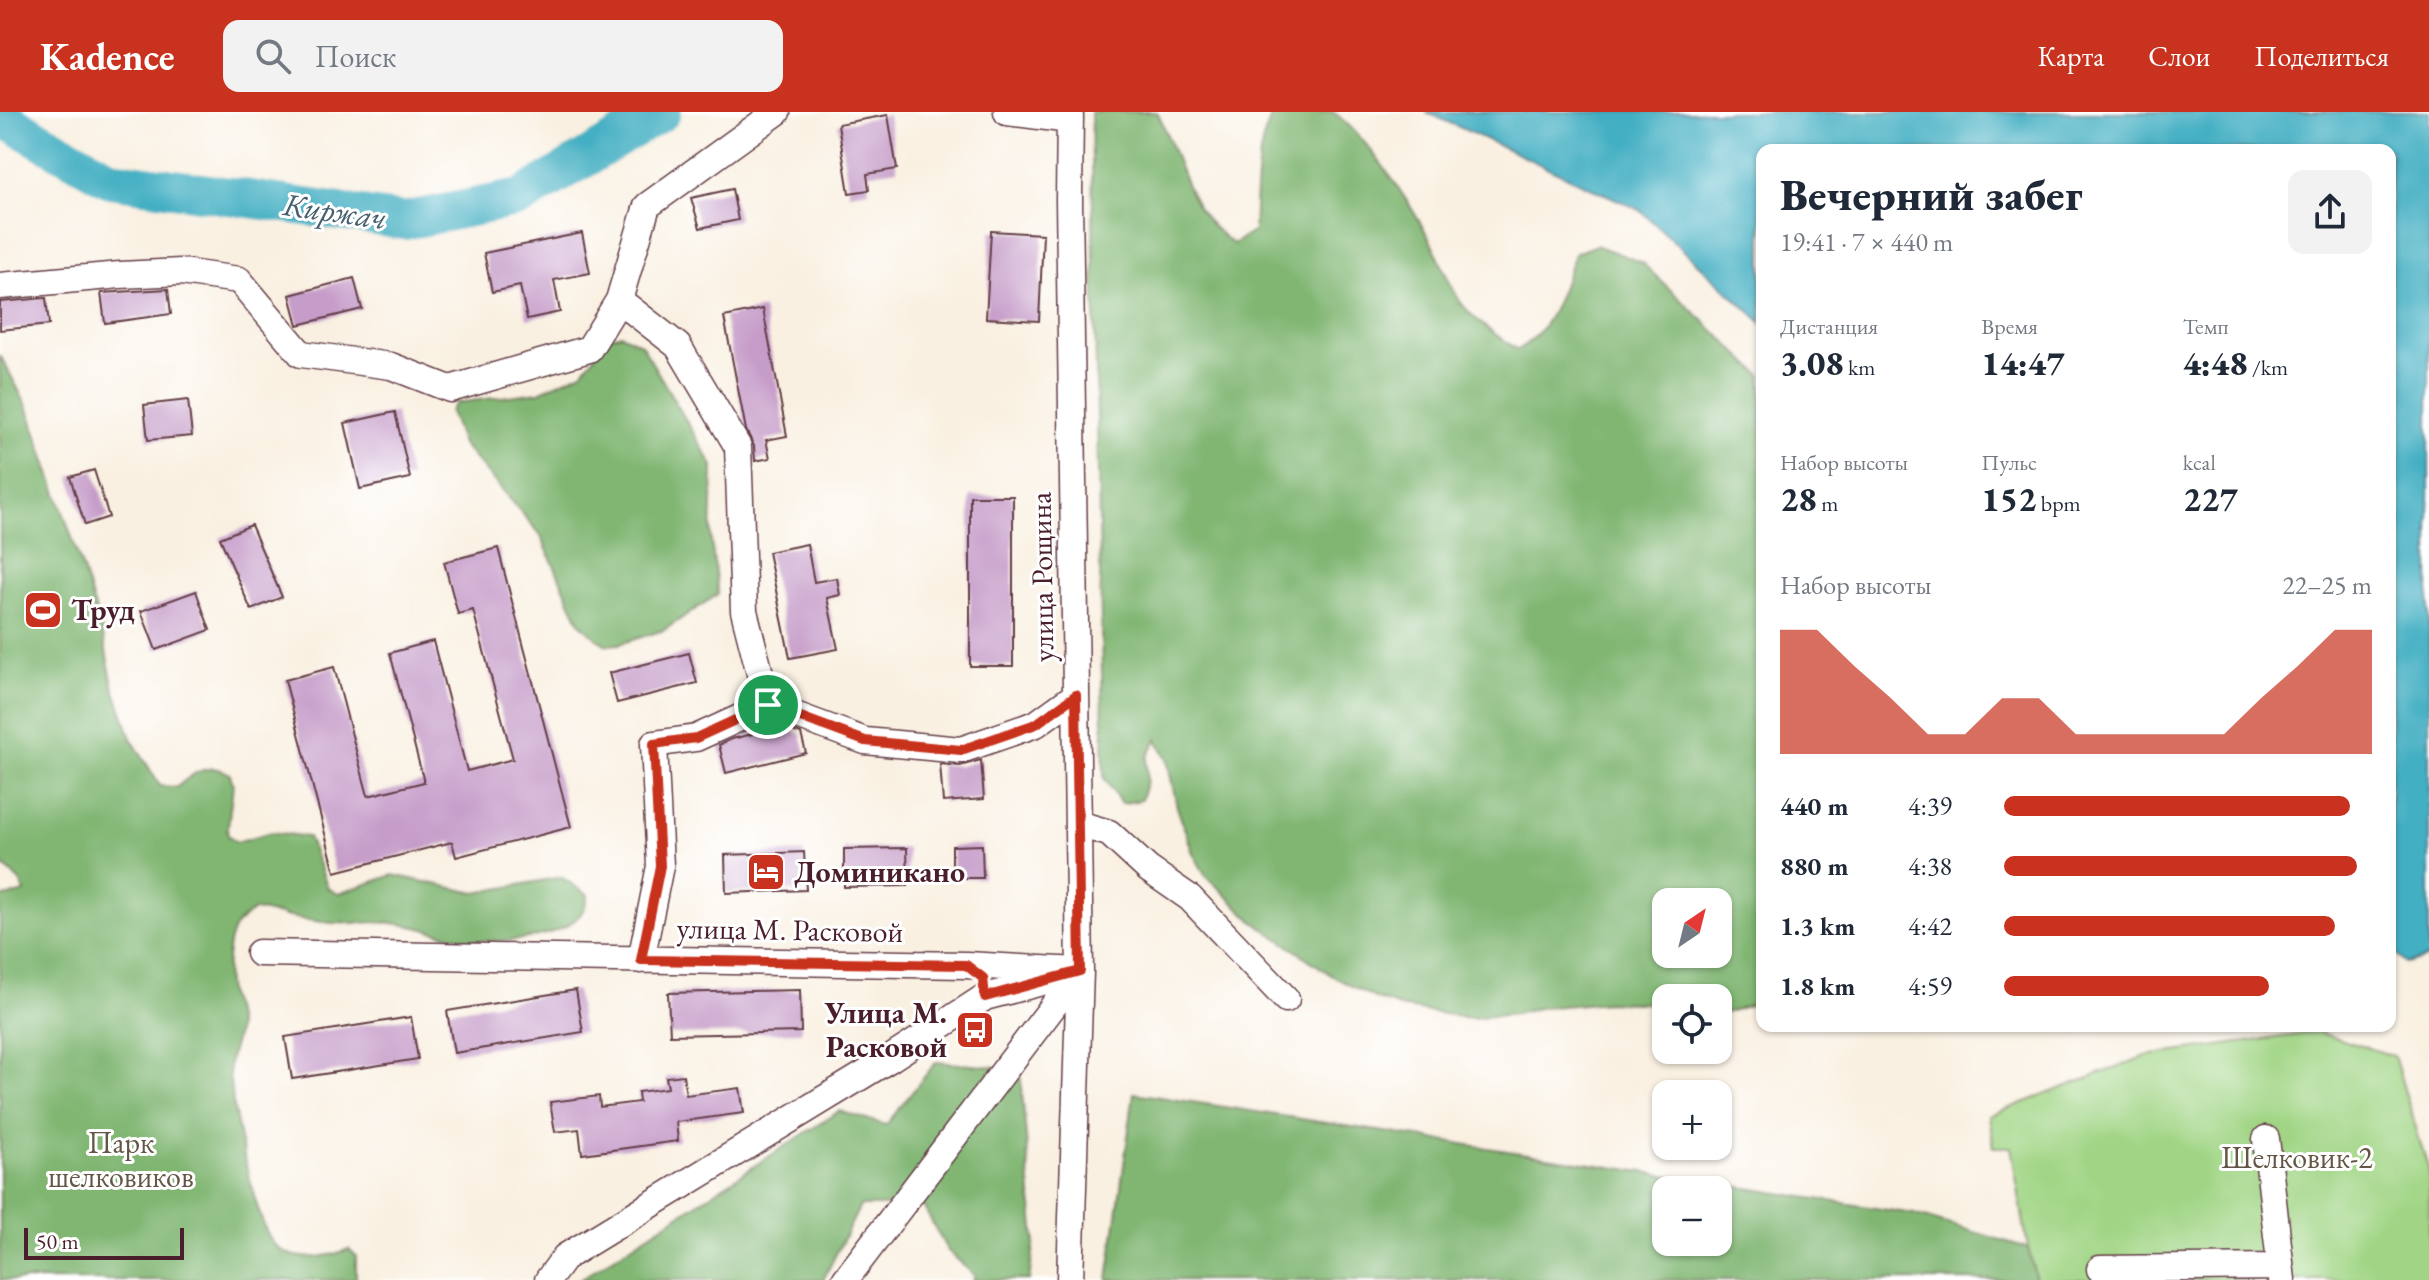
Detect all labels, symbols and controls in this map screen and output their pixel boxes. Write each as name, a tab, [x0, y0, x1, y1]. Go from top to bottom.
search box	[223, 20, 783, 92]
text: Kadence	[40, 32, 175, 81]
icon: search	[251, 34, 295, 78]
text: Поиск	[315, 37, 396, 76]
text: Карта	[2037, 38, 2104, 74]
text: Слои	[2148, 38, 2210, 74]
text: Поделиться	[2254, 38, 2389, 74]
text: Вечерний забег	[1780, 166, 2083, 223]
button: share	[2288, 170, 2372, 254]
water label: Киржач	[280, 183, 389, 239]
text: 19:41 · 7 × 440 m	[1780, 225, 1953, 259]
text: Дистанция	[1780, 312, 1878, 341]
text: Время	[1981, 312, 2038, 341]
text: Темп	[2183, 312, 2228, 341]
text: 3.08	[1780, 341, 1844, 385]
text: 14:47	[1981, 341, 2065, 385]
text: 4:48	[2183, 341, 2248, 385]
text: km	[1844, 353, 1875, 382]
text: /km	[2248, 353, 2288, 382]
text: Набор высоты	[1780, 448, 1908, 477]
text: Пульс	[1981, 448, 2037, 477]
text: kcal	[2183, 448, 2216, 477]
text: 28	[1780, 477, 1817, 521]
text: 152	[1981, 477, 2036, 521]
text: 227	[2183, 477, 2238, 521]
text: m	[1817, 489, 1838, 518]
text: bpm	[2036, 489, 2081, 518]
street label: улица Рощина	[1021, 492, 1062, 662]
text: Набор высоты	[1780, 568, 1931, 602]
text: 22–25 m	[2282, 568, 2372, 602]
sports icon: Труд	[22, 589, 64, 631]
place label: Труд	[71, 590, 135, 629]
pin	[734, 671, 802, 739]
icon: arrive	[746, 683, 790, 727]
text: 440 m	[1780, 789, 1848, 823]
text: 4:39	[1908, 789, 1952, 823]
text: 880 m	[1780, 849, 1848, 883]
text: 4:38	[1908, 849, 1952, 883]
hotel icon: Доминикано	[745, 851, 787, 893]
place label: Доминикано	[794, 852, 965, 891]
north arrow	[1652, 888, 1732, 968]
map controls	[1652, 888, 1732, 1256]
street label: улица М. Расковой	[676, 908, 904, 951]
text: 1.3 km	[1780, 909, 1855, 943]
text: 4:42	[1908, 909, 1952, 943]
text: 1.8 km	[1780, 969, 1855, 1003]
text: 4:59	[1908, 969, 1952, 1003]
button: locate	[1652, 984, 1732, 1064]
place label: Улица М. Расковой	[823, 993, 947, 1066]
bus stop icon: Улица М. Расковой	[954, 1009, 996, 1051]
button: +	[1652, 1080, 1732, 1160]
park label: Парк шелковиков	[48, 1123, 194, 1196]
park label: Шелковик-2	[2221, 1138, 2373, 1177]
button: −	[1652, 1176, 1732, 1256]
scale bar	[24, 1224, 184, 1260]
text: 50 m	[36, 1227, 79, 1256]

